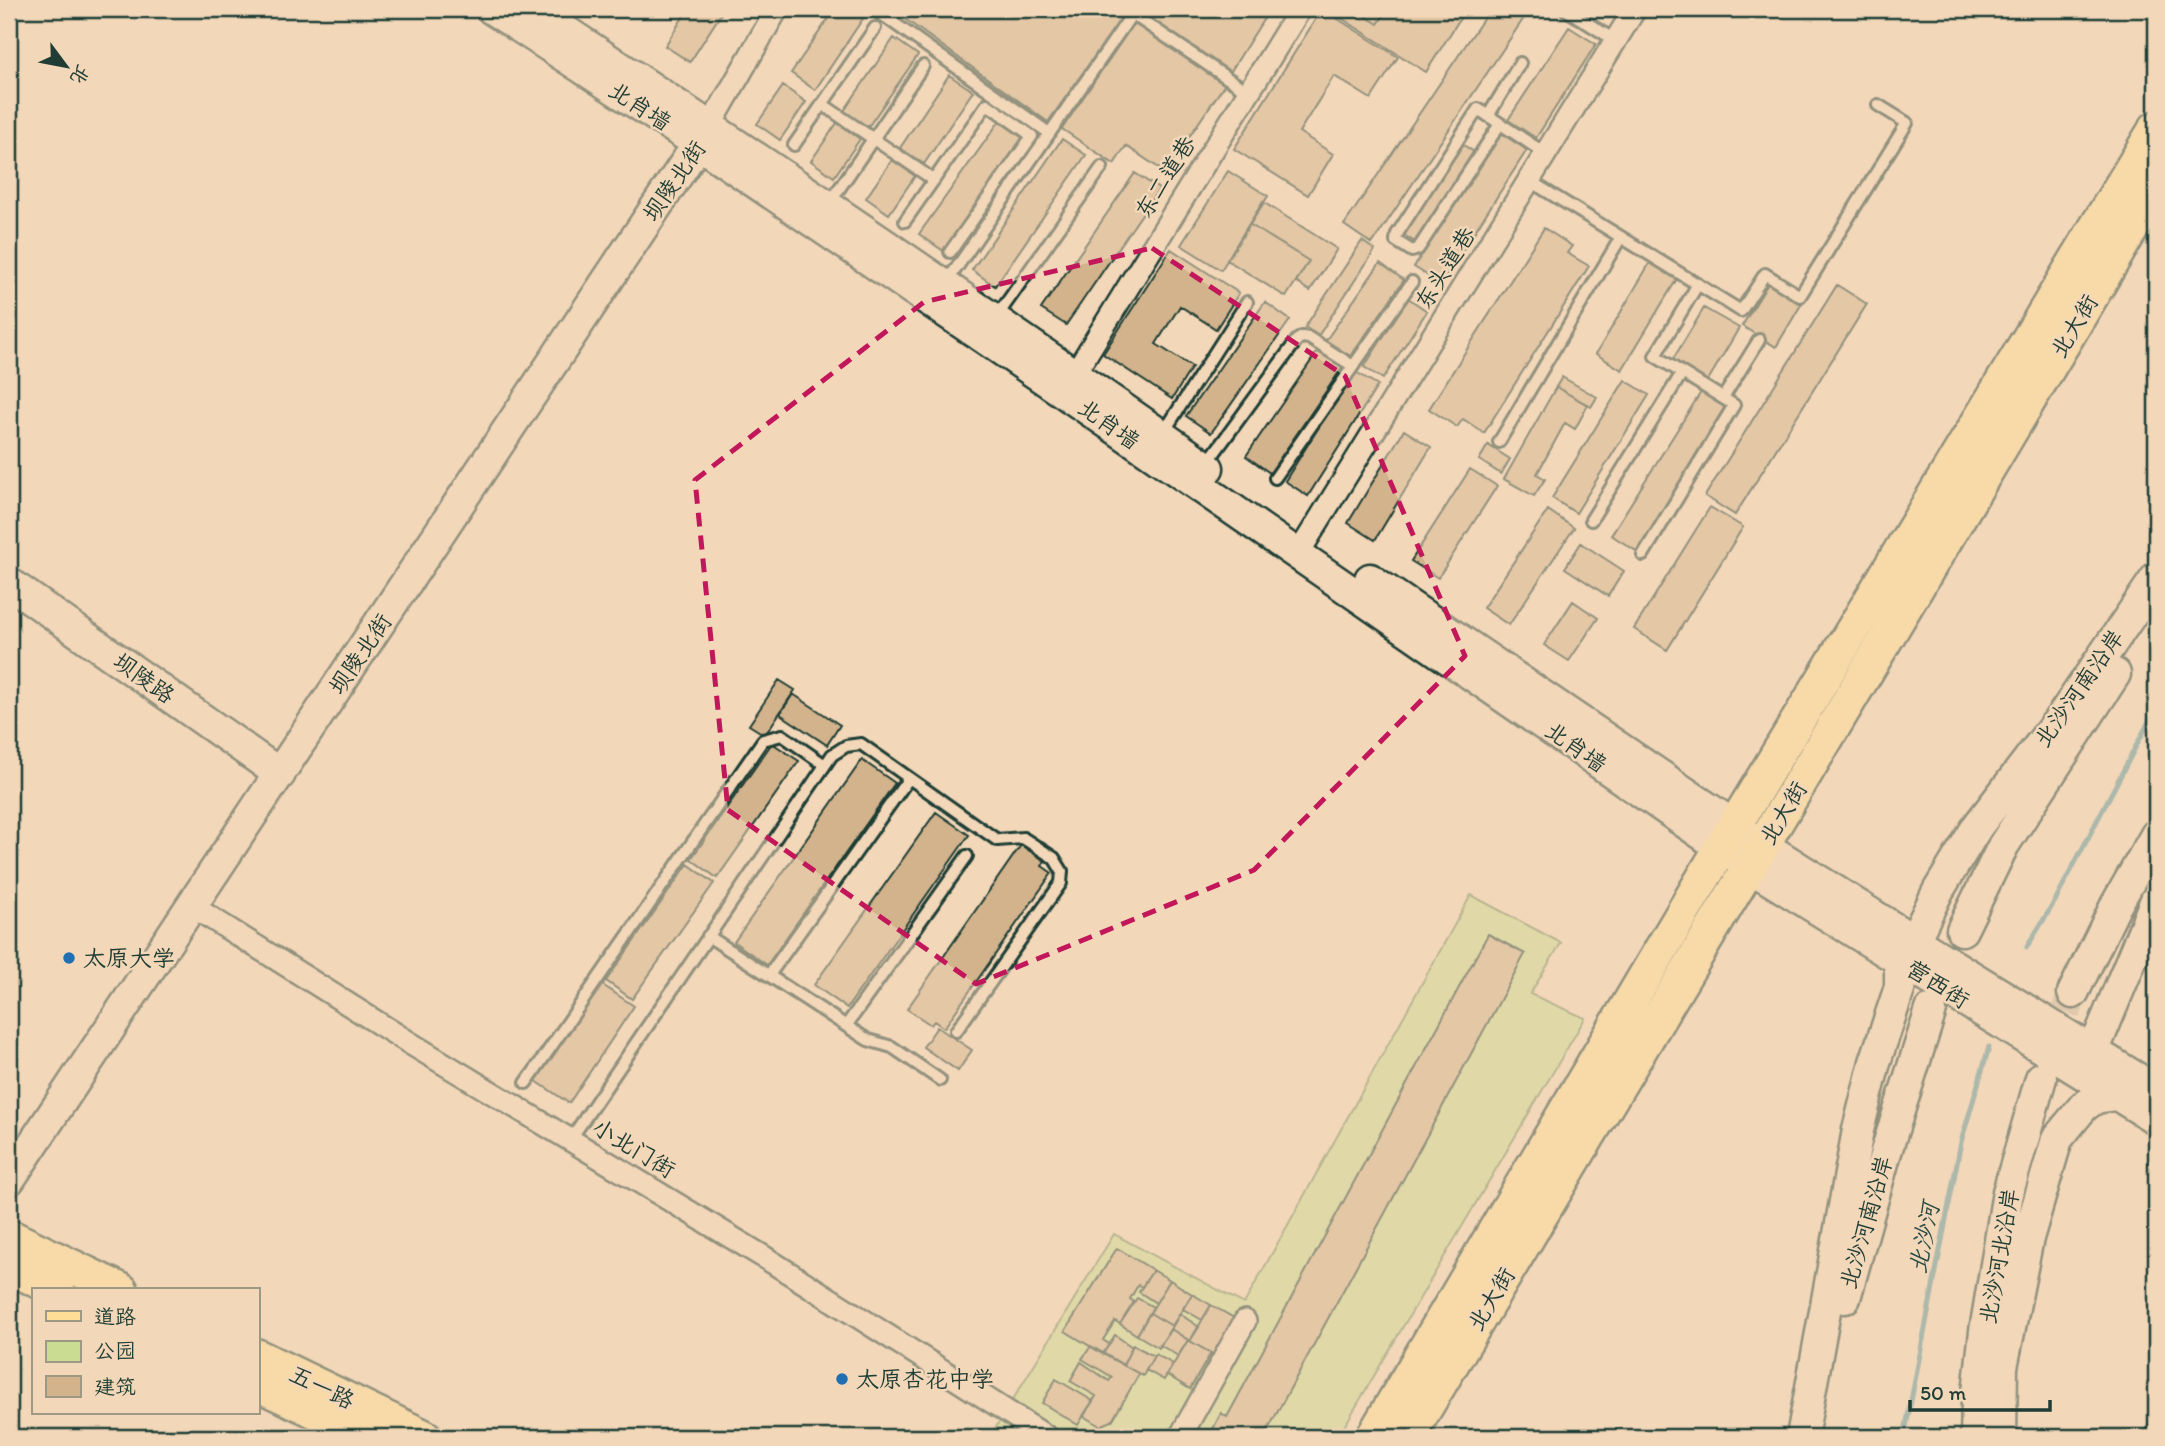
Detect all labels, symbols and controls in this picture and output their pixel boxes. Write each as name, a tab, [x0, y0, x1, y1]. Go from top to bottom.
north arrow	[32, 32, 102, 102]
text: 北	[65, 61, 95, 89]
street label: 北肖墙	[603, 75, 677, 137]
street label: 东二道巷	[1129, 130, 1202, 223]
street label: 坝陵北街	[637, 135, 711, 227]
street label: 东头道巷	[1409, 221, 1482, 314]
street label: 北大街	[2044, 289, 2104, 363]
street label: 北肖墙	[1073, 393, 1145, 455]
street label: 坝陵北街	[323, 608, 397, 700]
street label: 北沙河南沿岸	[2028, 623, 2130, 753]
street label: 坝陵路	[108, 647, 180, 709]
street label: 北肖墙	[1540, 716, 1612, 778]
street label: 北大街	[1753, 776, 1813, 850]
place label: 太原大学	[83, 944, 175, 972]
marker: 太原大学	[61, 950, 77, 966]
street label: 营西街	[1901, 954, 1975, 1014]
street label: 小北门街	[587, 1112, 681, 1184]
street label: 北沙河南沿岸	[1834, 1152, 1898, 1292]
street label: 北沙河北沿岸	[1973, 1186, 2025, 1326]
water label: 北沙河	[1902, 1196, 1945, 1276]
street label: 北大街	[1461, 1262, 1521, 1336]
legend	[32, 1288, 259, 1414]
text: 道路	[94, 1304, 136, 1329]
text: 公园	[94, 1338, 136, 1363]
street label: 五一路	[285, 1359, 359, 1415]
place label: 太原杏花中学	[856, 1365, 994, 1393]
scale bar	[1910, 1369, 2050, 1413]
marker: 太原杏花中学	[834, 1371, 850, 1387]
text: 建筑	[94, 1374, 136, 1399]
text: 50 m	[1920, 1380, 1967, 1405]

